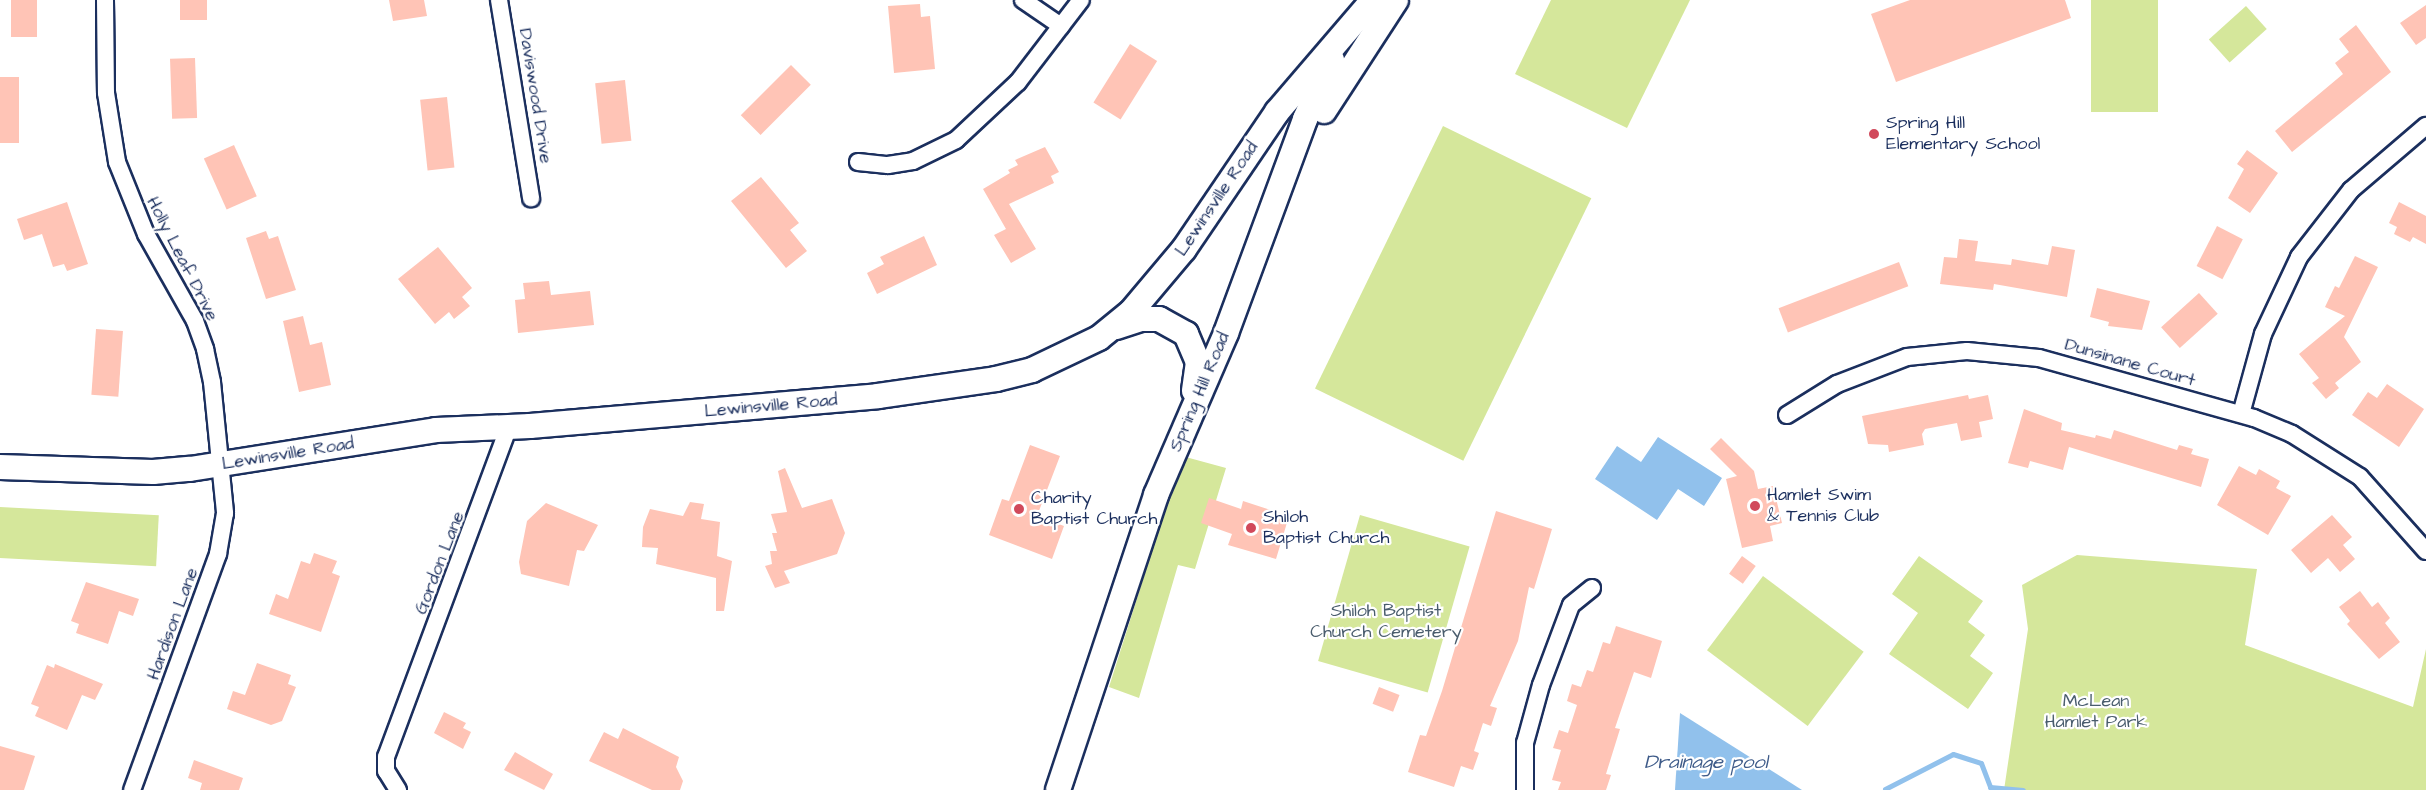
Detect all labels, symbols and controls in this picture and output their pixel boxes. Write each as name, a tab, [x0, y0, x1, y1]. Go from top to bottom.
street label: Daviswood Drive	[514, 27, 556, 165]
place label: Spring Hill Elementary School	[1886, 113, 2040, 156]
marker: Spring Hill Elementary School	[1867, 127, 1881, 141]
street label: Lewinsville Road	[1171, 138, 1263, 260]
street label: Holly Leaf Drive	[141, 193, 223, 325]
street label: Spring Hill Road	[1165, 329, 1235, 455]
street label: Dunsinane Court	[2062, 334, 2198, 392]
street label: Lewinsville Road	[704, 389, 838, 423]
street label: Lewinsville Road	[220, 433, 356, 475]
place label: Hamlet Swim & Tennis Club	[1767, 485, 1879, 528]
place label: Charity Baptist Church	[1031, 488, 1158, 530]
marker: Hamlet Swim & Tennis Club	[1748, 499, 1762, 513]
marker: Charity Baptist Church	[1012, 502, 1026, 516]
place label: Shiloh Baptist Church	[1263, 507, 1390, 550]
street label: Gordon Lane	[410, 509, 470, 617]
marker: Shiloh Baptist Church	[1244, 521, 1258, 535]
street label: Hardison Lane	[143, 565, 203, 683]
park label: Shiloh Baptist Church Cemetery	[1310, 601, 1462, 644]
park label: McLean Hamlet Park	[2045, 691, 2147, 734]
water label: Drainage pool	[1644, 750, 1768, 774]

